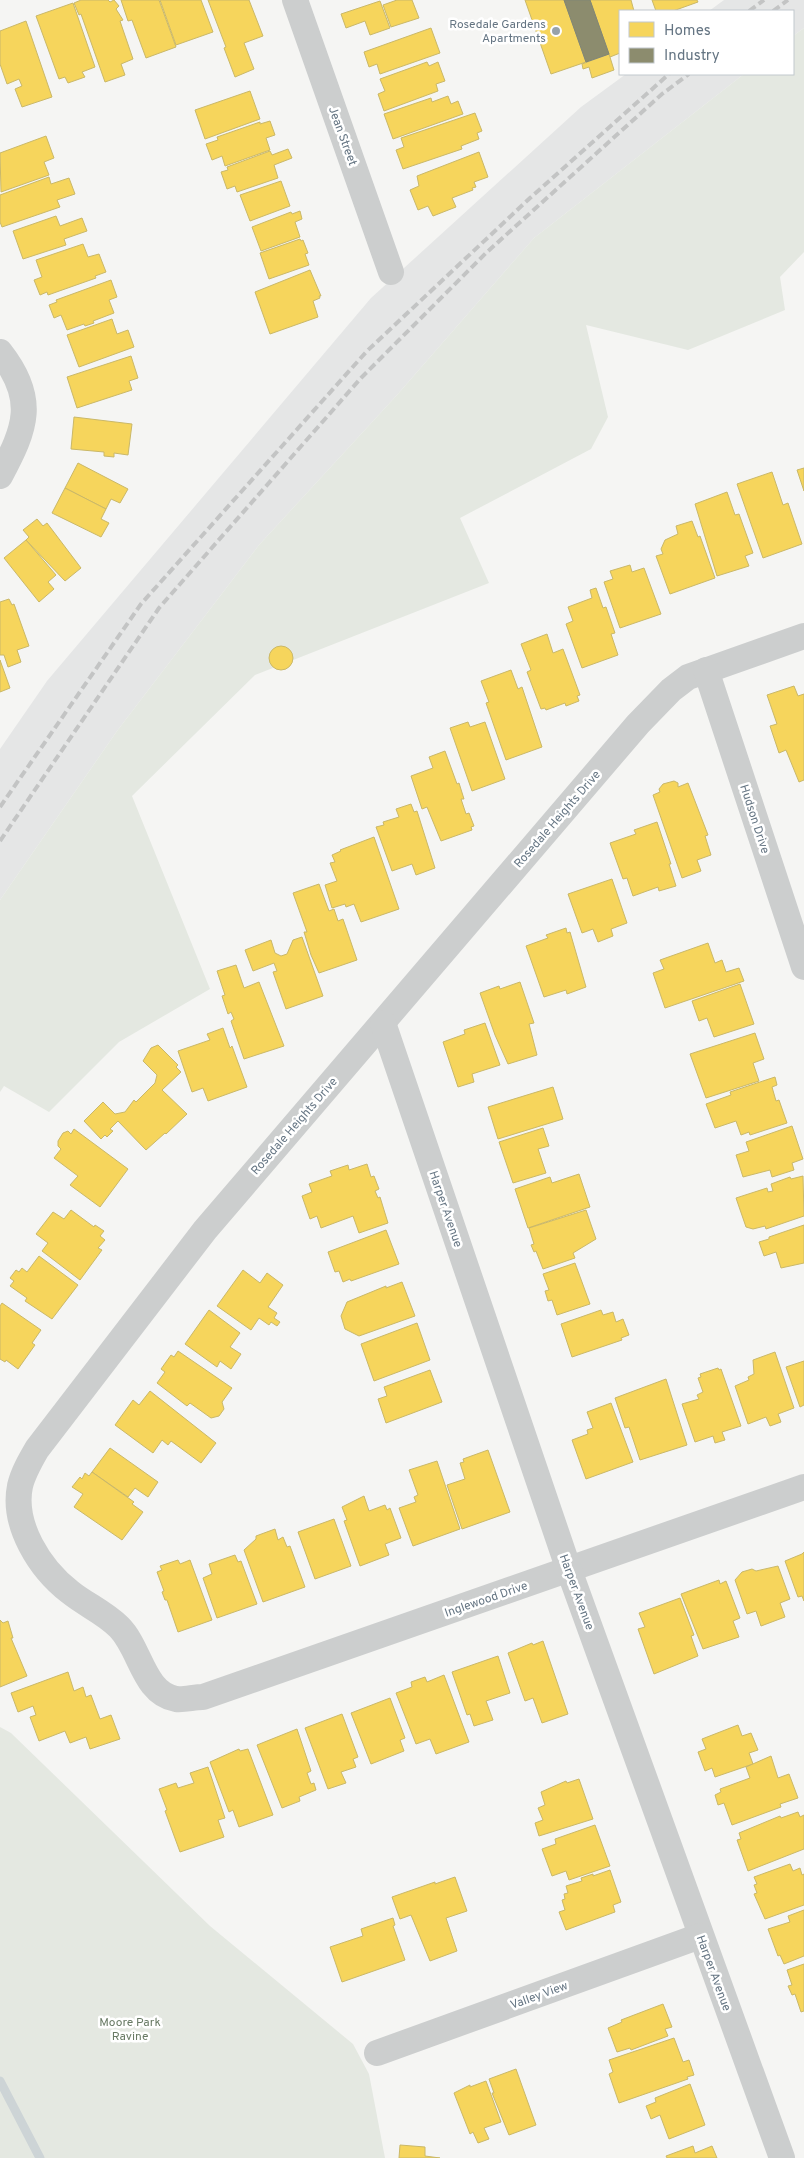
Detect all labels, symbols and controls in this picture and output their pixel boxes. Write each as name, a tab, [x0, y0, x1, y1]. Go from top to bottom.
legend	[619, 10, 794, 75]
place label: Rosedale Gardens Apartments	[449, 17, 546, 47]
text: Homes	[664, 22, 711, 41]
marker: Rosedale Gardens Apartments	[550, 25, 562, 37]
text: Industry	[664, 47, 720, 66]
street label: Jean Street	[324, 104, 360, 168]
street label: Rosedale Heights Drive	[511, 767, 605, 872]
street label: Hudson Drive	[735, 783, 773, 856]
street label: Rosedale Heights Drive	[248, 1074, 342, 1179]
street label: Harper Avenue	[425, 1169, 466, 1250]
street label: Harper Avenue	[555, 1552, 597, 1633]
street label: Inglewood Drive	[443, 1578, 530, 1622]
street label: Harper Avenue	[692, 1933, 734, 2014]
street label: Valley View	[508, 1978, 571, 2014]
park label: Moore Park Ravine	[99, 2015, 161, 2045]

